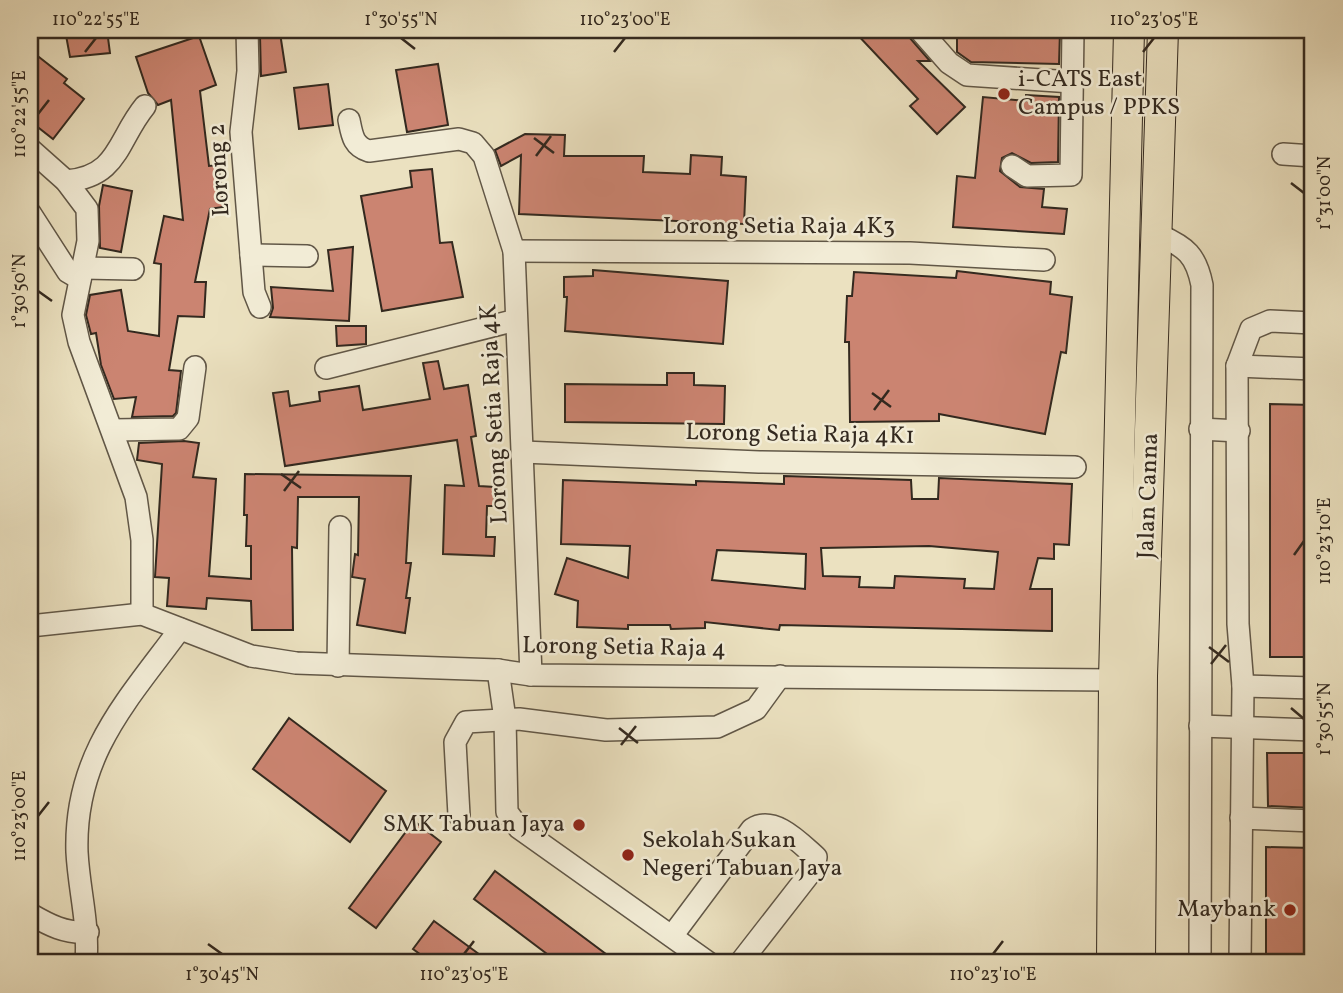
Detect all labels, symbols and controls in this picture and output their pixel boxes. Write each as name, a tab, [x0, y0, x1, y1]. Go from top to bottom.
text: 110°22'55"E	[52, 8, 140, 33]
text: 1°30'55"N	[364, 8, 438, 33]
text: 110°23'00"E	[579, 8, 671, 33]
text: 110°23'05"E	[1110, 8, 1199, 33]
place label: i-CATS East Campus / PPKS	[1018, 63, 1180, 125]
text: 110°22'55"E	[8, 70, 33, 158]
marker: i-CATS East Campus / PPKS	[996, 86, 1012, 102]
street label: Lorong 2	[201, 123, 239, 217]
text: 1°31'00"N	[1313, 156, 1338, 230]
street label: Lorong Setia Raja 4K3	[663, 210, 895, 244]
text: 1°30'50"N	[8, 254, 33, 328]
street label: Lorong Setia Raja 4K	[472, 303, 518, 525]
street label: Lorong Setia Raja 4K1	[685, 416, 915, 454]
street label: Jalan Canna	[1130, 432, 1168, 560]
text: 110°23'10"E	[1313, 497, 1338, 585]
street label: Lorong Setia Raja 4	[522, 629, 726, 667]
text: 1°30'55"N	[1313, 682, 1338, 756]
text: 110°23'00"E	[8, 770, 33, 862]
place label: SMK Tabuan Jaya	[383, 808, 565, 842]
marker: SMK Tabuan Jaya	[571, 817, 587, 833]
place label: Sekolah Sukan Negeri Tabuan Jaya	[642, 824, 843, 886]
marker: Sekolah Sukan Negeri Tabuan Jaya	[620, 847, 636, 863]
place label: Maybank	[1177, 893, 1276, 927]
marker: Maybank	[1282, 902, 1298, 918]
text: 1°30'45"N	[185, 963, 259, 988]
text: 110°23'05"E	[420, 963, 509, 988]
text: 110°23'10"E	[949, 963, 1037, 988]

